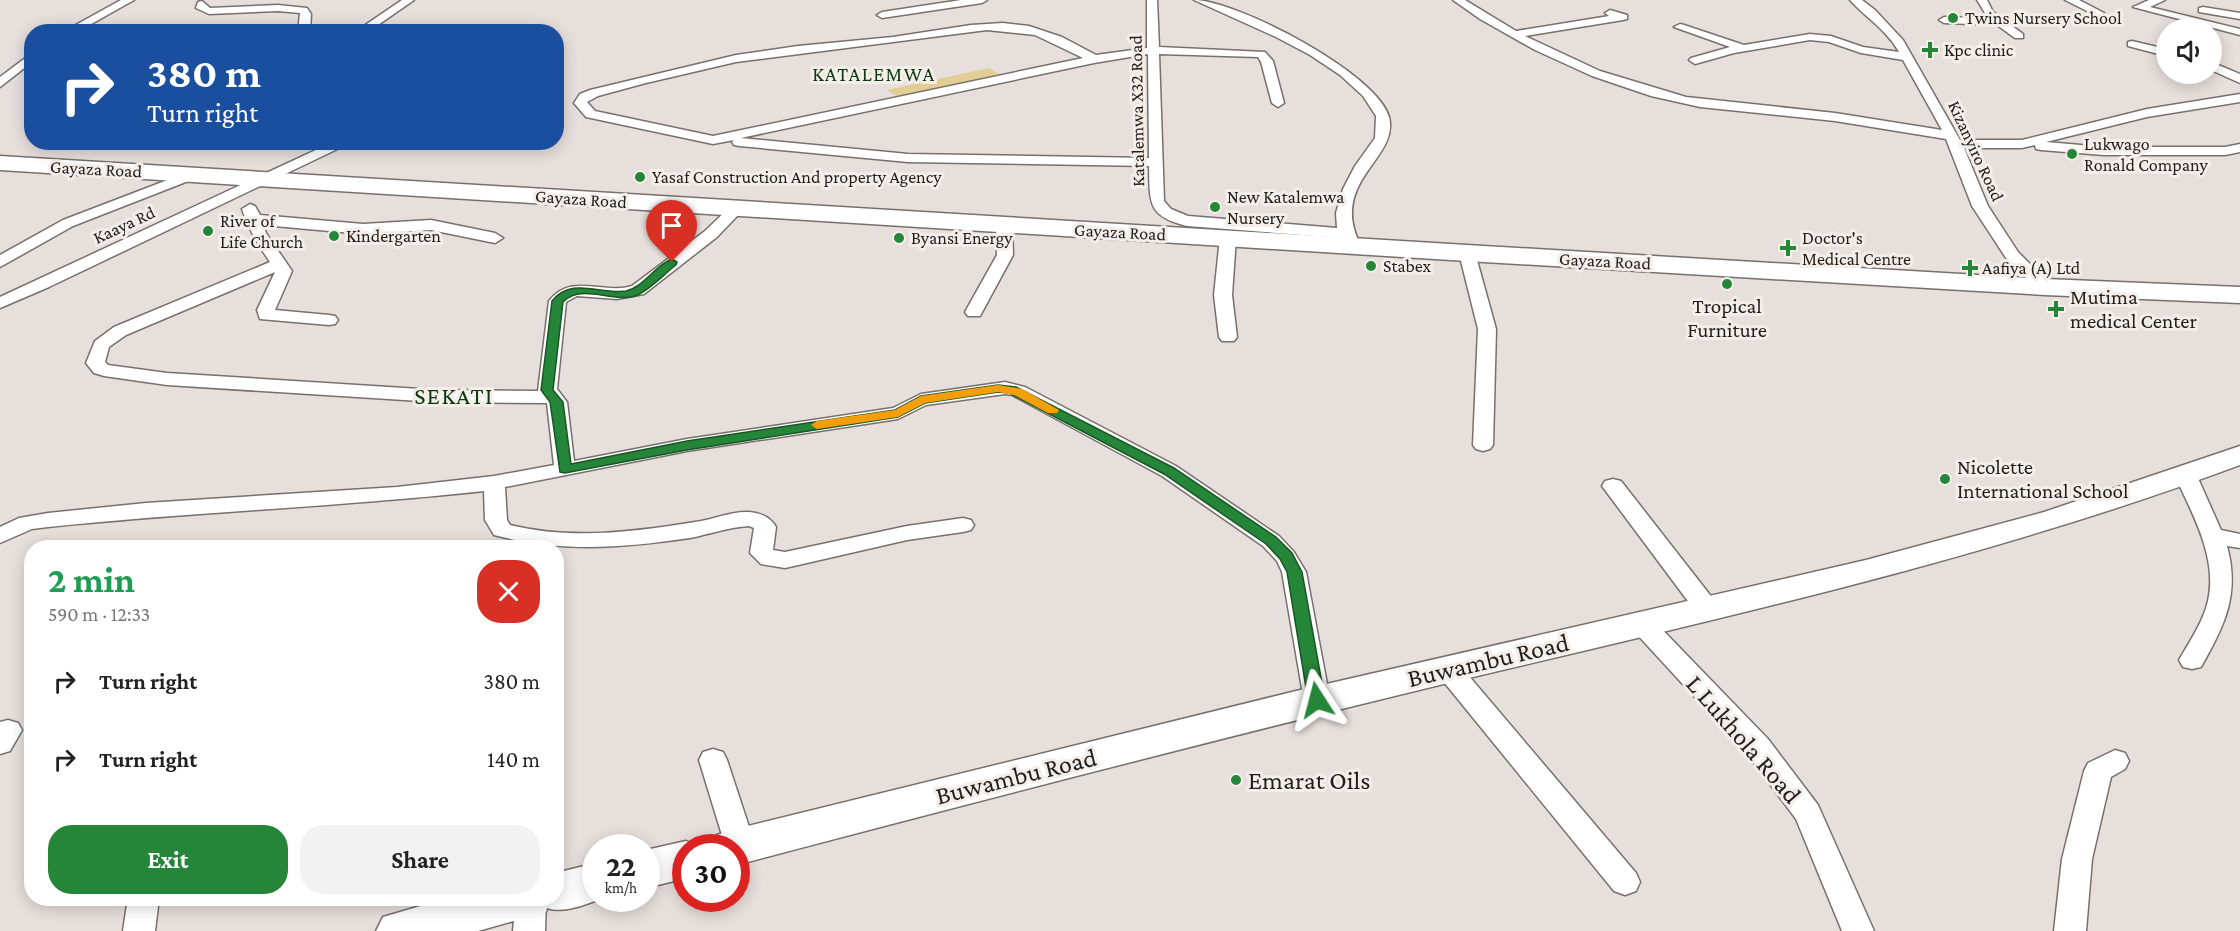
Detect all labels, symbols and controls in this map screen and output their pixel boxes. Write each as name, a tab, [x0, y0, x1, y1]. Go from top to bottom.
place label: Twins Nursery School	[1965, 8, 2122, 28]
marker: Twins Nursery School	[1946, 11, 1960, 25]
map controls	[2156, 18, 2222, 84]
button: sound	[2156, 18, 2222, 84]
street label: Katalemwa X32 Road	[1126, 35, 1148, 187]
place label: Kpc clinic	[1944, 40, 2014, 60]
marker: Kpc clinic	[1921, 41, 1939, 59]
icon: right	[48, 48, 126, 126]
text: 380 m	[147, 49, 261, 96]
district label: KATALEMWA	[812, 63, 936, 85]
text: Turn right	[147, 98, 258, 128]
street label: Kizanyiro Road	[1944, 98, 2008, 205]
place label: Lukwago Ronald Company	[2084, 134, 2209, 175]
marker: Lukwago Ronald Company	[2065, 147, 2079, 161]
street label: Gayaza Road	[50, 157, 143, 181]
place label: Yasaf Construction And property Agency	[652, 167, 942, 187]
marker: Yasaf Construction And property Agency	[633, 170, 647, 184]
street label: Gayaza Road	[534, 186, 628, 212]
place label: New Katalemwa Nursery	[1227, 187, 1344, 228]
pin	[646, 200, 697, 262]
marker: New Katalemwa Nursery	[1208, 200, 1222, 214]
street label: Kaaya Rd	[90, 202, 159, 248]
icon: arrive	[655, 209, 688, 242]
place label: River of Life Church	[220, 211, 303, 252]
street label: Gayaza Road	[1074, 220, 1167, 244]
marker: River of Life Church	[201, 224, 215, 238]
place label: Kindergarten	[346, 226, 441, 246]
place label: Byansi Energy	[911, 228, 1013, 248]
place label: Doctor's Medical Centre	[1802, 228, 1911, 269]
marker: Kindergarten	[327, 229, 341, 243]
marker: Byansi Energy	[892, 231, 906, 245]
marker: Doctor's Medical Centre	[1779, 239, 1797, 257]
street label: Gayaza Road	[1559, 249, 1652, 273]
place label: Stabex	[1383, 256, 1432, 276]
place label: Aafiya (A) Ltd	[1982, 258, 2081, 279]
marker: Stabex	[1364, 259, 1378, 273]
marker: Aafiya (A) Ltd	[1963, 261, 1977, 275]
marker: Tropical Furniture	[1720, 277, 1734, 291]
place label: Mutima medical Center	[2070, 285, 2197, 333]
place label: Tropical Furniture	[1687, 294, 1767, 342]
marker: Mutima medical Center	[2047, 300, 2065, 318]
district label: SEKATI	[414, 382, 494, 409]
place label: Nicolette International School	[1957, 455, 2129, 503]
marker: Nicolette International School	[1938, 472, 1952, 486]
text: 2 min	[48, 560, 135, 600]
button: close	[477, 560, 540, 623]
text: 590 m · 12:33	[48, 603, 150, 625]
street label: Buwambu Road	[1405, 628, 1572, 693]
icon: right	[48, 665, 81, 698]
position arrow	[1285, 668, 1349, 732]
text: Turn right	[99, 669, 197, 694]
text: 380 m	[483, 669, 540, 694]
street label: L Lukhola Road	[1680, 669, 1807, 810]
street label: Buwambu Road	[933, 742, 1100, 810]
icon: right	[48, 743, 81, 776]
text: Turn right	[99, 747, 197, 772]
text: 140 m	[487, 747, 540, 772]
place label: Emarat Oils	[1248, 766, 1371, 795]
marker: Emarat Oils	[1229, 773, 1243, 787]
button: Exit	[48, 825, 288, 894]
button: Share	[300, 825, 540, 894]
speed limit sign: 30	[672, 834, 750, 912]
text: 22	[606, 849, 636, 882]
text: km/h	[605, 880, 637, 896]

